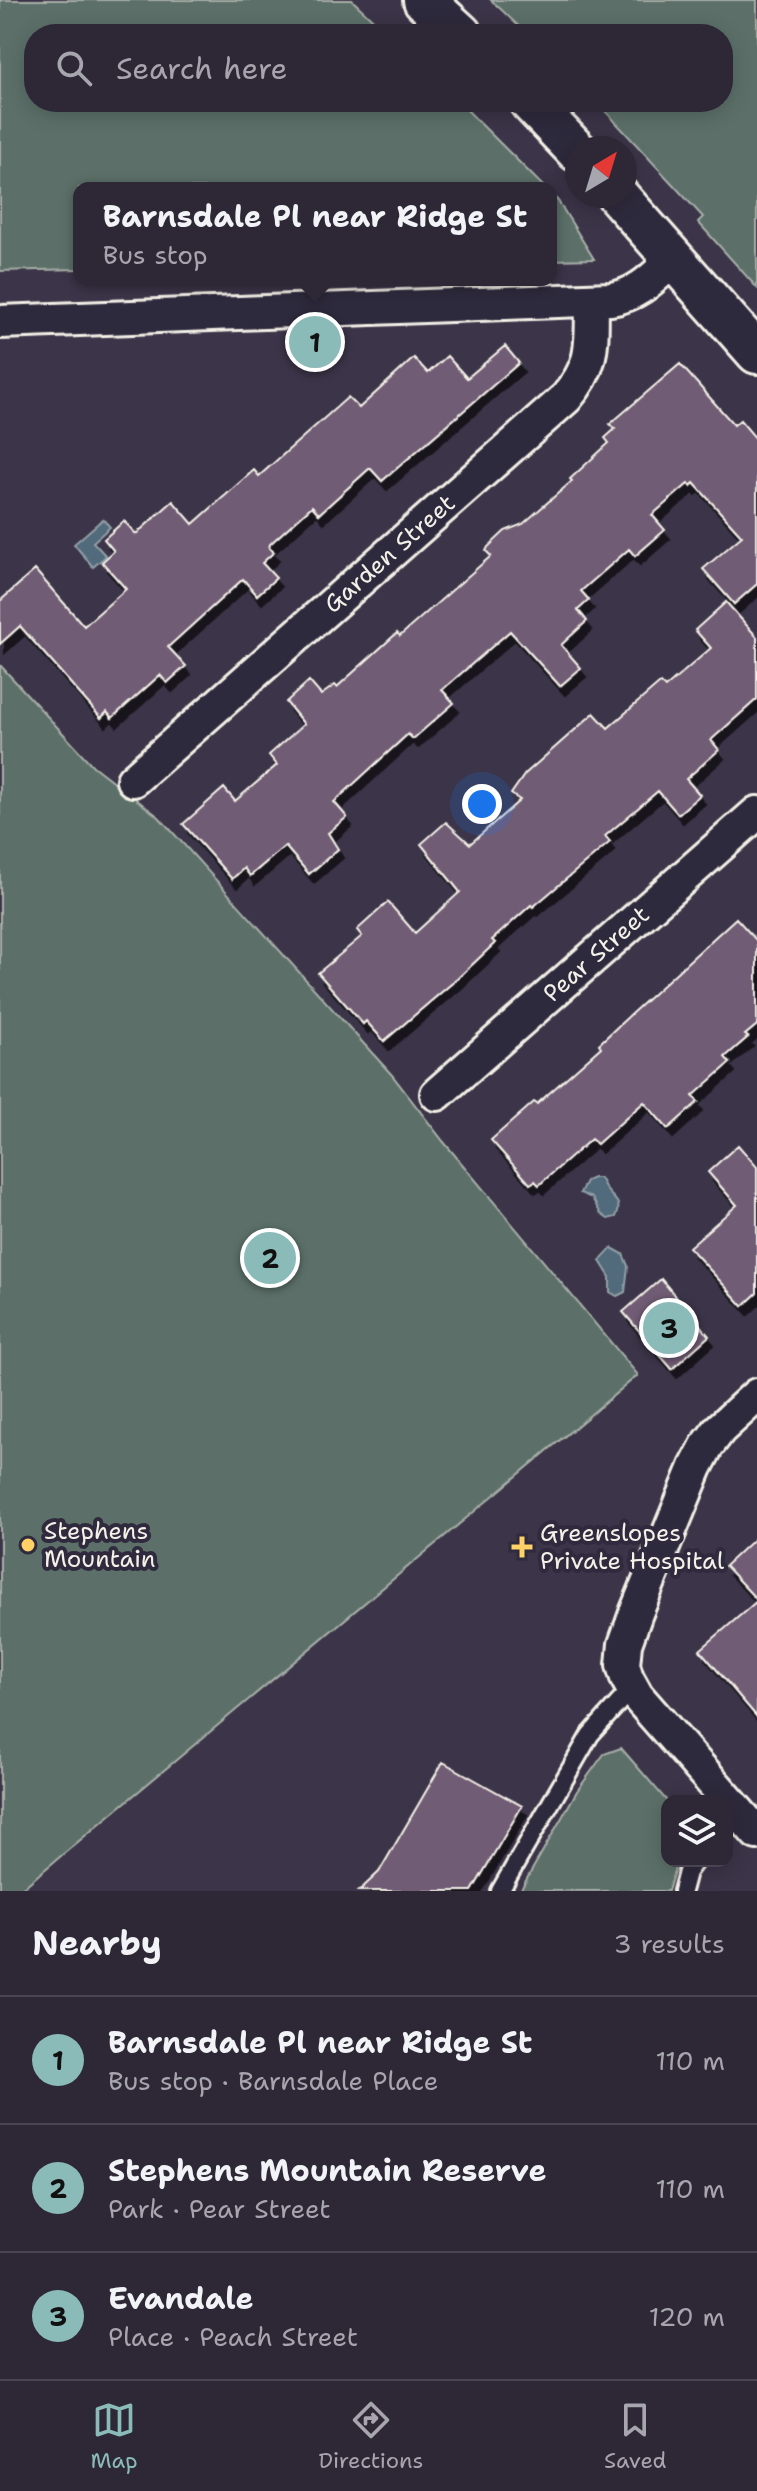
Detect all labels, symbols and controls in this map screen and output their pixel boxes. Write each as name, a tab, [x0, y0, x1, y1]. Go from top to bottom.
search box	[24, 24, 733, 112]
icon: search	[52, 46, 96, 90]
text: Search here	[116, 48, 287, 89]
north arrow	[565, 136, 637, 208]
popup	[73, 182, 557, 286]
text: Barnsdale Pl near Ridge St	[103, 196, 527, 237]
text: Bus stop	[103, 237, 208, 272]
pin: 1	[289, 312, 341, 372]
street label: Garden Street	[317, 487, 462, 620]
your location	[462, 784, 502, 824]
street label: Pear Street	[537, 899, 656, 1009]
pin: 2	[244, 1228, 296, 1288]
pin: 3	[643, 1298, 695, 1358]
place label: Stephens Mountain	[44, 1515, 155, 1575]
place label: Greenslopes Private Hospital	[540, 1517, 725, 1577]
marker: Stephens Mountain	[19, 1536, 37, 1554]
marker: Greenslopes Private Hospital	[511, 1536, 533, 1558]
map controls	[661, 1795, 733, 1867]
button: layers	[661, 1795, 733, 1867]
text: Nearby	[32, 1920, 162, 1966]
text: 3 results	[613, 1926, 725, 1961]
text: Barnsdale Pl near Ridge St	[108, 2022, 532, 2063]
text: 1	[52, 2043, 64, 2078]
text: 110 m	[655, 2043, 725, 2078]
text: Bus stop · Barnsdale Place	[108, 2063, 438, 2098]
text: Stephens Mountain Reserve	[108, 2150, 546, 2191]
text: 2	[49, 2171, 67, 2206]
text: 110 m	[655, 2171, 725, 2206]
text: Park · Pear Street	[108, 2191, 331, 2226]
text: Evandale	[108, 2278, 253, 2319]
text: 3	[49, 2299, 67, 2334]
text: 120 m	[649, 2299, 725, 2334]
text: Place · Peach Street	[108, 2319, 358, 2354]
tab: Map	[90, 2398, 138, 2475]
tab: Directions	[318, 2398, 423, 2475]
tab: Saved	[604, 2398, 667, 2475]

